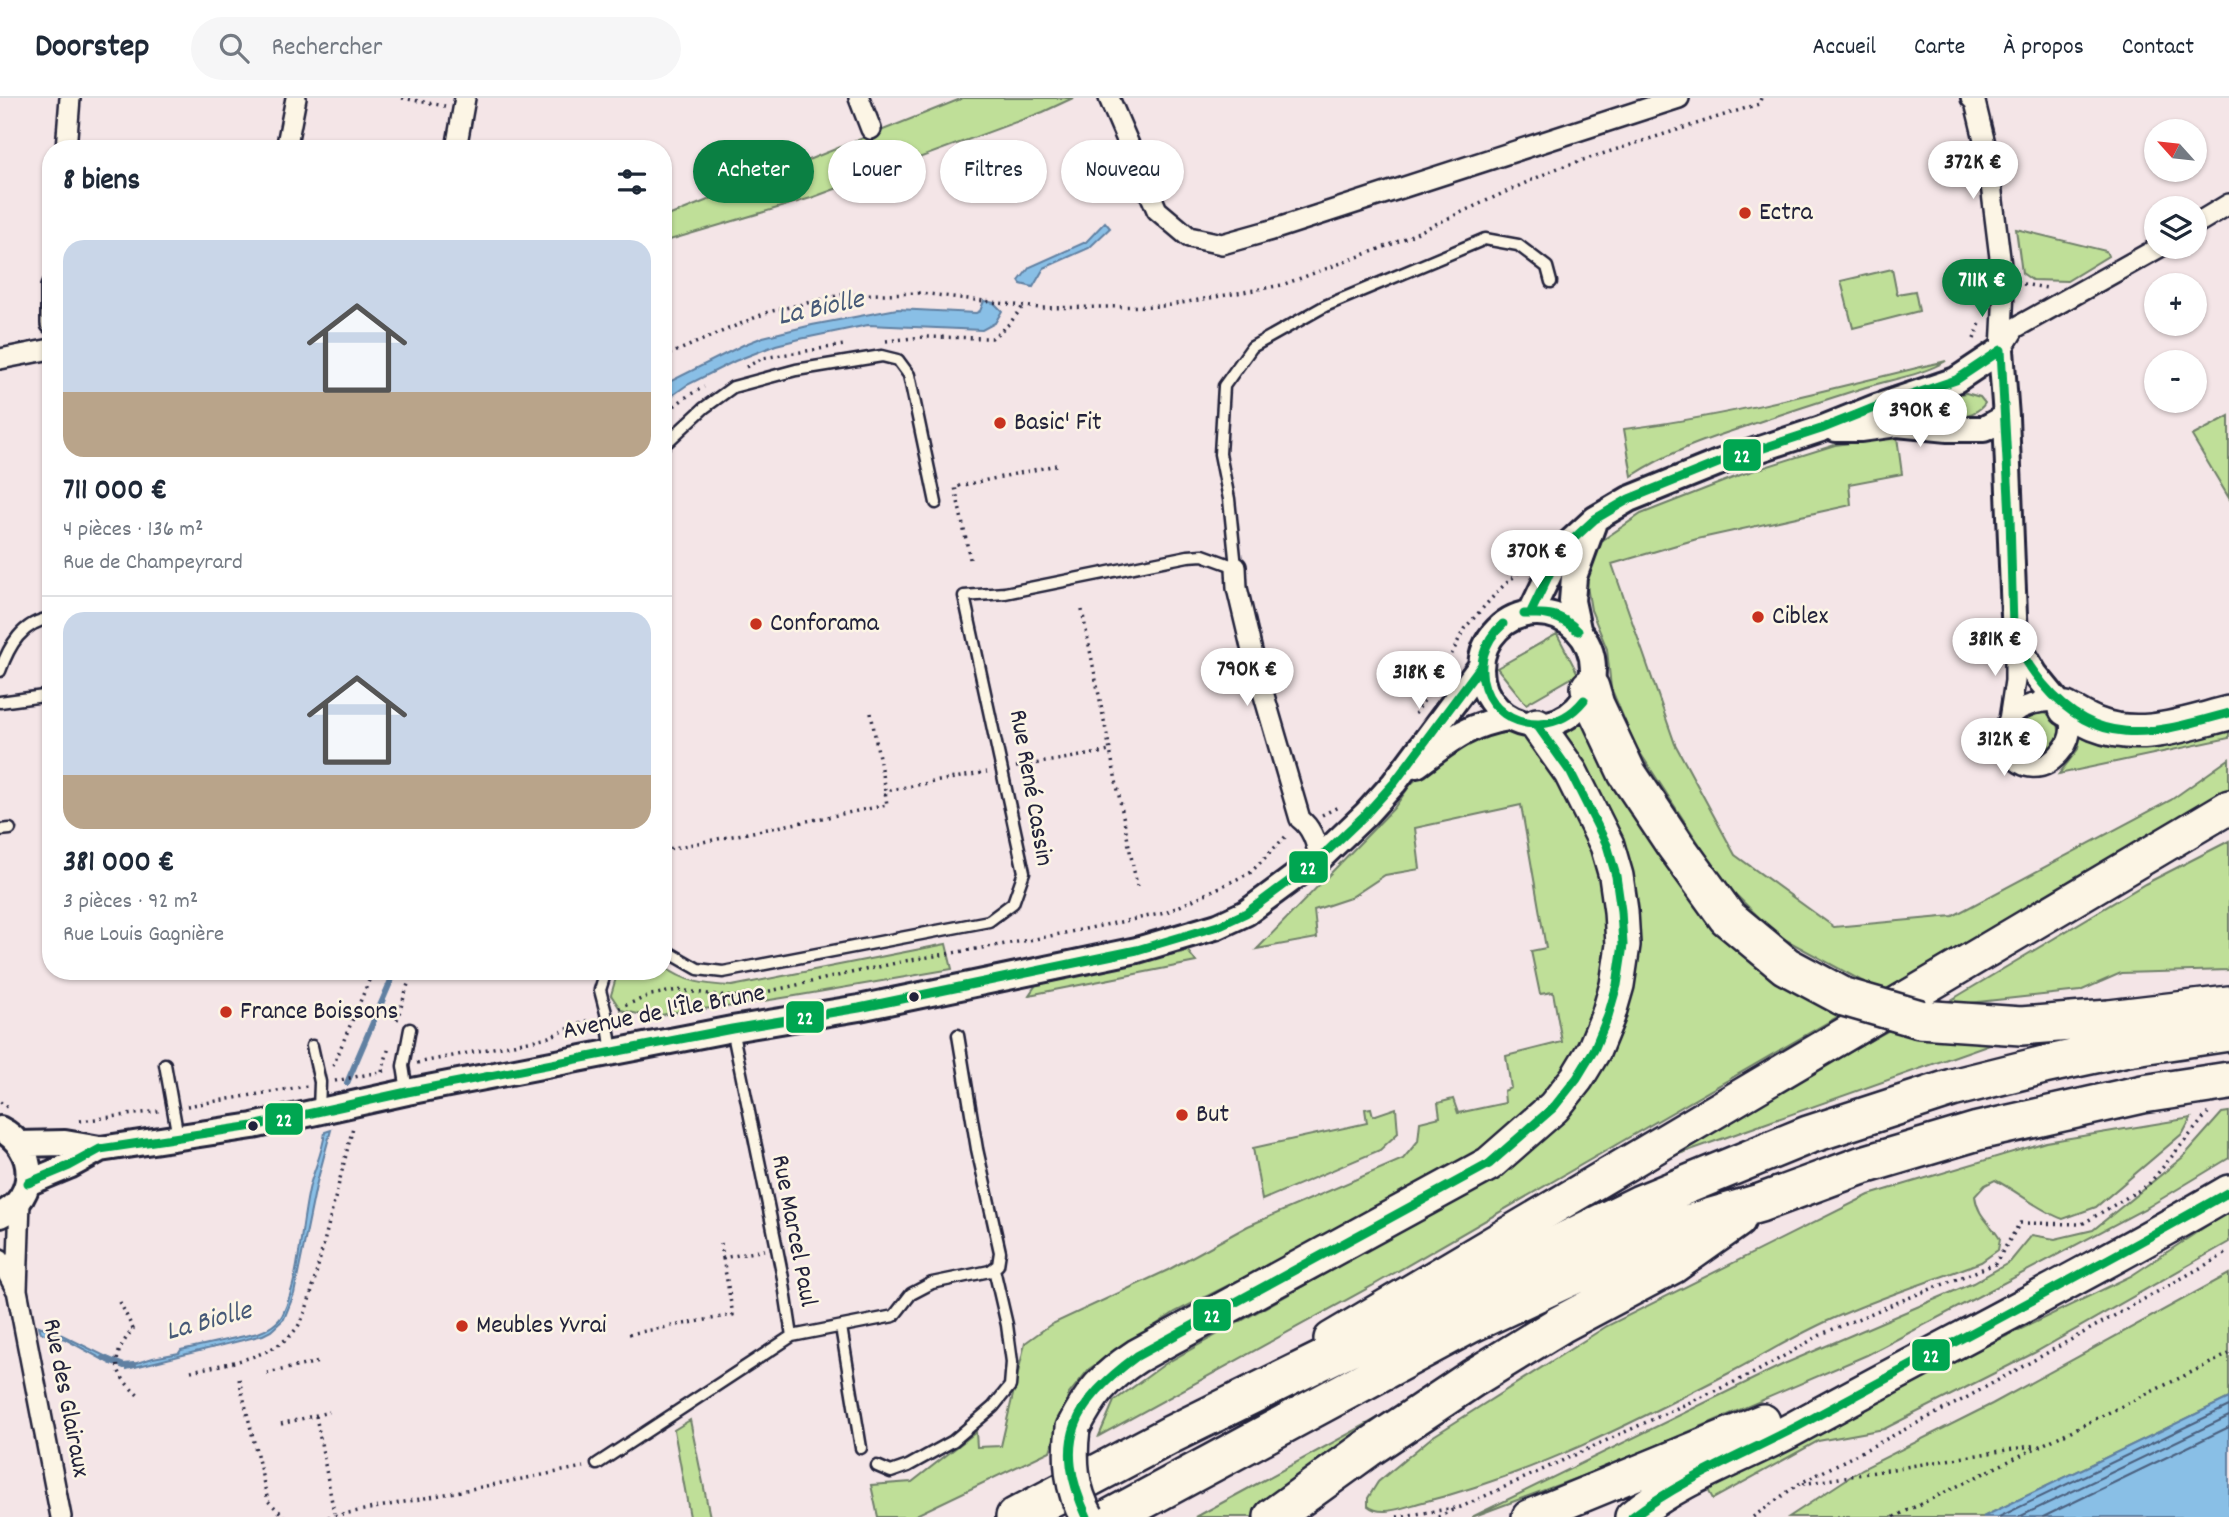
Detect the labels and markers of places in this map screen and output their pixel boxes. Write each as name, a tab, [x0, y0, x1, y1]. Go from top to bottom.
pin: 372K €	[1916, 141, 2030, 201]
place label: Ectra	[1759, 195, 1813, 232]
marker: Ectra	[1737, 205, 1753, 221]
pin: 711K €	[1925, 260, 2039, 319]
pin: 390K €	[1863, 390, 1977, 449]
place label: Basic' Fit	[1014, 405, 1102, 442]
marker: Basic' Fit	[992, 415, 1008, 431]
pin: 370K €	[1480, 531, 1594, 590]
place label: Ciblex	[1772, 599, 1828, 636]
place label: Conforama	[770, 606, 880, 643]
marker: Ciblex	[1750, 609, 1766, 625]
marker: Conforama	[748, 616, 764, 632]
pin: 381K €	[1938, 618, 2052, 678]
pin: 790K €	[1190, 648, 1304, 708]
pin: 318K €	[1362, 652, 1476, 711]
pin: 312K €	[1947, 718, 2061, 778]
unlabelled marker	[907, 990, 921, 1004]
place label: France Boissons	[240, 994, 398, 1031]
marker: France Boissons	[218, 1004, 234, 1020]
place label: But	[1196, 1097, 1230, 1134]
marker: But	[1174, 1107, 1190, 1123]
unlabelled marker	[246, 1119, 260, 1133]
place label: Meubles Yvrai	[476, 1308, 607, 1345]
marker: Meubles Yvrai	[454, 1318, 470, 1334]

